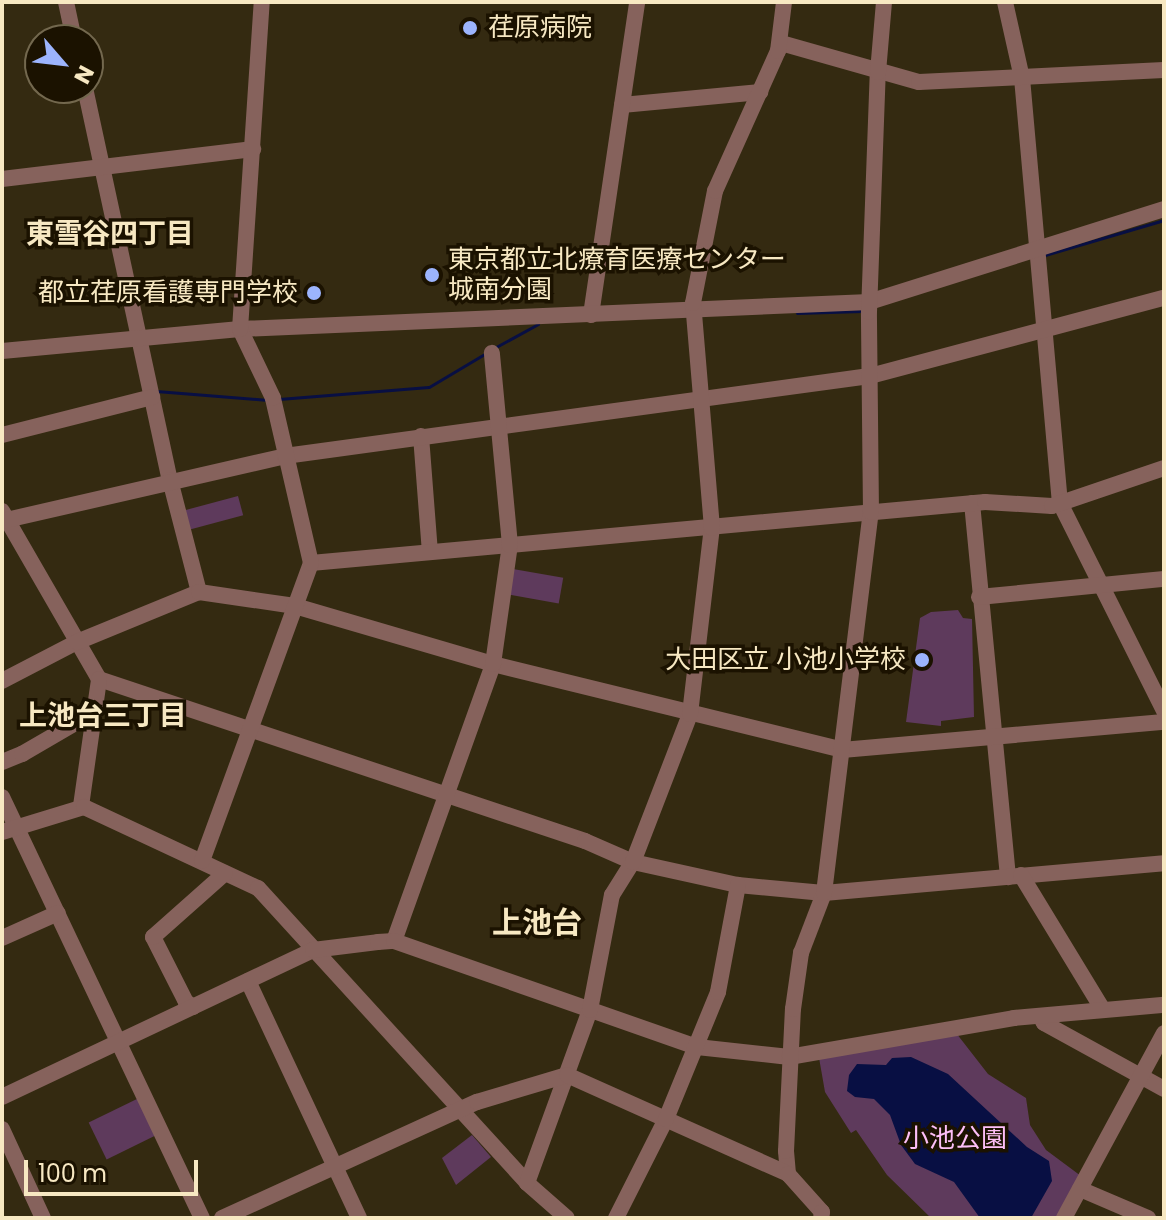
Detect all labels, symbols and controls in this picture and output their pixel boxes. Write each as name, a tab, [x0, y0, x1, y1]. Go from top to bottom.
place label: 荏原病院	[488, 12, 592, 44]
marker: 荏原病院	[459, 17, 481, 39]
north arrow	[24, 24, 104, 104]
text: N	[66, 60, 101, 89]
district label: 東雪谷四丁目	[26, 217, 194, 251]
place label: 東京都立北療育医療センター 城南分園	[448, 244, 786, 306]
marker: 東京都立北療育医療センター 城南分園	[423, 266, 441, 284]
place label: 都立荏原看護専門学校	[38, 277, 298, 309]
marker: 都立荏原看護専門学校	[305, 284, 323, 302]
place label: 大田区立 小池小学校	[665, 644, 906, 676]
marker: 大田区立 小池小学校	[913, 651, 931, 669]
district label: 上池台三丁目	[19, 699, 187, 733]
district label: 上池台	[492, 905, 582, 941]
park label: 小池公園	[903, 1123, 1007, 1155]
scale bar	[28, 1144, 202, 1194]
text: 100 m	[38, 1157, 107, 1190]

